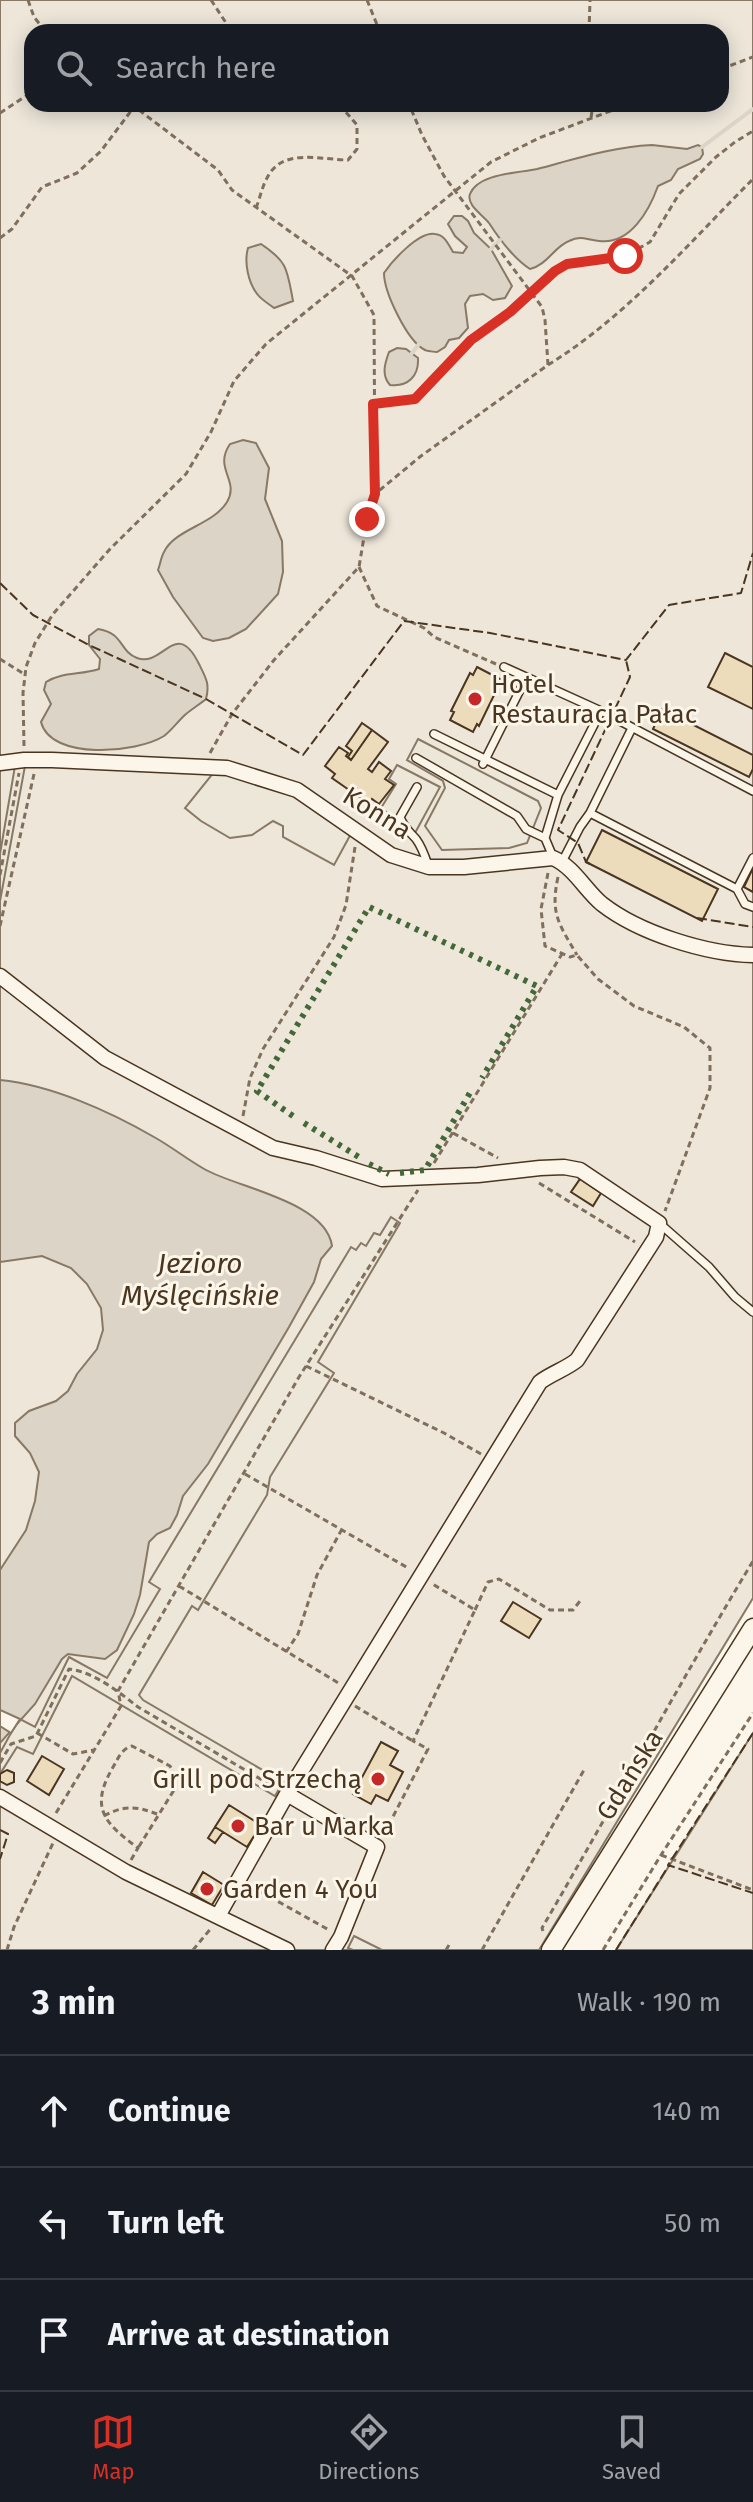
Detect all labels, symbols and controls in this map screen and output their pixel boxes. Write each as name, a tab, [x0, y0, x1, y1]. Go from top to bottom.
search box	[24, 24, 729, 112]
icon: search	[52, 46, 96, 90]
text: Search here	[116, 50, 276, 86]
route start	[607, 238, 643, 274]
route end	[349, 501, 385, 537]
place label: Hotel Restauracja Pałac	[491, 669, 697, 730]
marker: Hotel Restauracja Pałac	[466, 690, 484, 708]
street label: Konna	[337, 780, 417, 846]
water label: Jezioro Myślęcińskie	[121, 1247, 279, 1312]
street label: Gdańska	[590, 1724, 670, 1826]
place label: Grill pod Strzechą	[153, 1764, 362, 1795]
marker: Grill pod Strzechą	[369, 1770, 387, 1788]
place label: Bar u Marka	[254, 1811, 394, 1842]
marker: Bar u Marka	[229, 1817, 247, 1835]
place label: Garden 4 You	[223, 1874, 378, 1905]
marker: Garden 4 You	[198, 1880, 216, 1898]
text: 3 min	[32, 1982, 116, 2023]
text: Walk · 190 m	[577, 1987, 721, 2018]
icon: ahead	[32, 2089, 76, 2133]
text: Continue	[108, 2093, 231, 2129]
text: 140 m	[652, 2096, 721, 2127]
icon: left	[32, 2201, 76, 2245]
text: Turn left	[108, 2205, 224, 2241]
text: 50 m	[664, 2208, 721, 2239]
icon: arrive	[32, 2313, 76, 2357]
text: Arrive at destination	[108, 2317, 390, 2353]
tab: Map	[91, 2410, 135, 2485]
tab: Directions	[318, 2410, 419, 2485]
tab: Saved	[602, 2410, 662, 2485]

